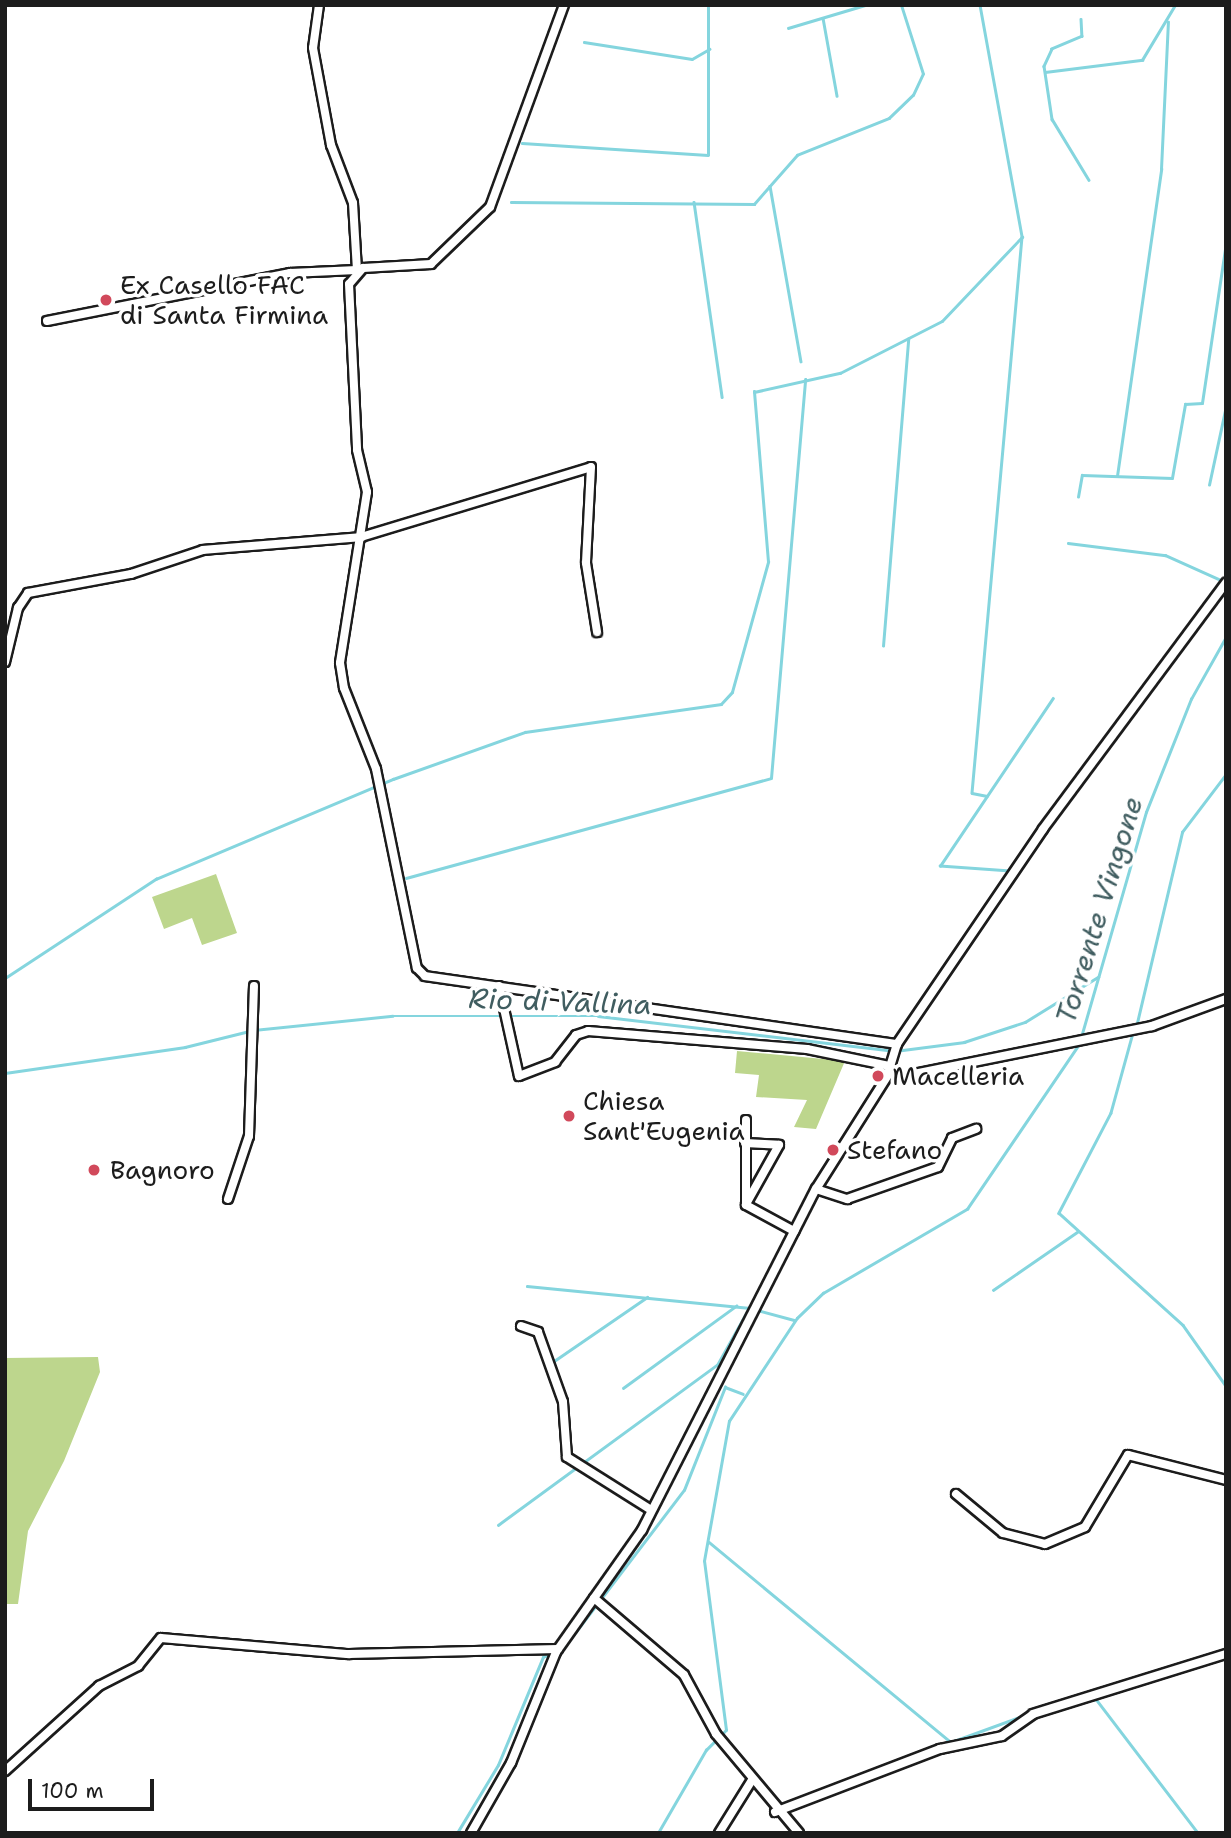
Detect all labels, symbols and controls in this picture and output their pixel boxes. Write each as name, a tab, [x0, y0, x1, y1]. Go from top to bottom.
place label: Ex Casello FAC di Santa Firmina	[120, 269, 328, 330]
marker: Ex Casello FAC di Santa Firmina	[98, 292, 114, 308]
water label: Torrente Vingone	[1048, 792, 1150, 1028]
water label: Rio di Vallina	[468, 981, 652, 1021]
place label: Macelleria	[892, 1060, 1024, 1092]
marker: Macelleria	[870, 1068, 886, 1084]
place label: Chiesa Sant'Eugenia	[583, 1085, 745, 1146]
marker: Chiesa Sant'Eugenia	[561, 1108, 577, 1124]
place label: Stefano	[847, 1134, 942, 1166]
marker: Stefano	[825, 1142, 841, 1158]
place label: Bagnoro	[110, 1154, 215, 1186]
marker: Bagnoro	[84, 1160, 104, 1180]
scale bar	[32, 1764, 158, 1808]
text: 100 m	[41, 1777, 104, 1805]

